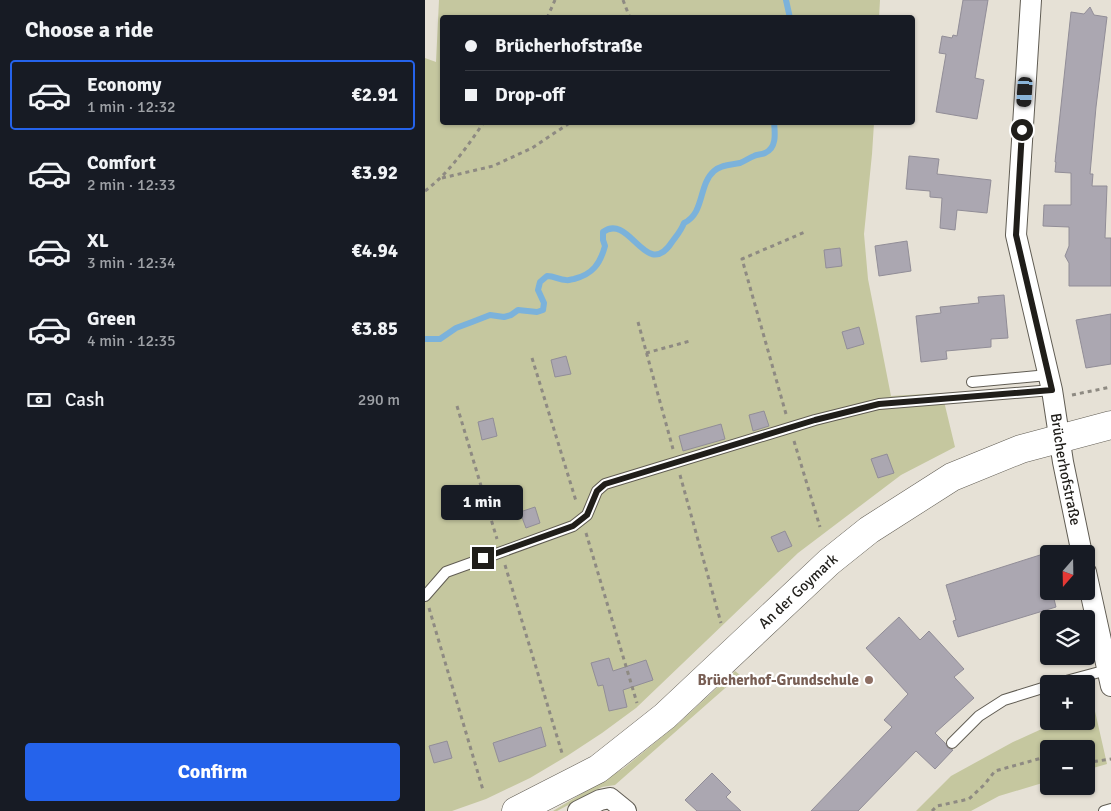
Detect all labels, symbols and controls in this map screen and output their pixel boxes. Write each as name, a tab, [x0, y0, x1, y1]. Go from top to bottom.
text: Choose a ride	[25, 16, 153, 43]
text: Brücherhofstraße	[495, 34, 642, 58]
icon: car	[27, 73, 72, 118]
text: Economy	[87, 73, 161, 97]
car	[1016, 77, 1033, 107]
text: €2.91	[352, 83, 398, 107]
text: Drop-off	[495, 83, 565, 107]
text: 1 min · 12:32	[87, 97, 176, 117]
route start	[1011, 119, 1033, 141]
icon: car	[27, 151, 72, 196]
text: Comfort	[87, 151, 156, 175]
text: €3.92	[352, 161, 398, 185]
text: 2 min · 12:33	[87, 175, 176, 195]
icon: car	[27, 229, 72, 274]
text: XL	[87, 229, 109, 253]
text: €4.94	[352, 239, 398, 263]
text: 3 min · 12:34	[87, 253, 176, 273]
icon: car	[27, 307, 72, 352]
text: Green	[87, 307, 136, 331]
text: €3.85	[352, 317, 398, 341]
text: 4 min · 12:35	[87, 331, 176, 351]
icon: cash	[25, 386, 53, 414]
text: Cash	[65, 388, 105, 412]
text: 290 m	[358, 390, 400, 410]
street label: Brücherhofstraße	[1047, 412, 1085, 527]
callout: 1 min	[442, 486, 524, 520]
text: 1 min	[463, 492, 501, 512]
north arrow	[1040, 545, 1095, 600]
map controls	[1040, 545, 1095, 795]
route end	[472, 547, 494, 569]
street label: An der Goymark	[755, 549, 842, 633]
button: layers	[1040, 610, 1095, 665]
place label: Brücherhof-Grundschule	[698, 671, 859, 689]
marker: Brücherhof-Grundschule	[863, 674, 875, 686]
button: +	[1040, 675, 1095, 730]
button: −	[1040, 740, 1095, 795]
button: Confirm	[25, 743, 400, 801]

